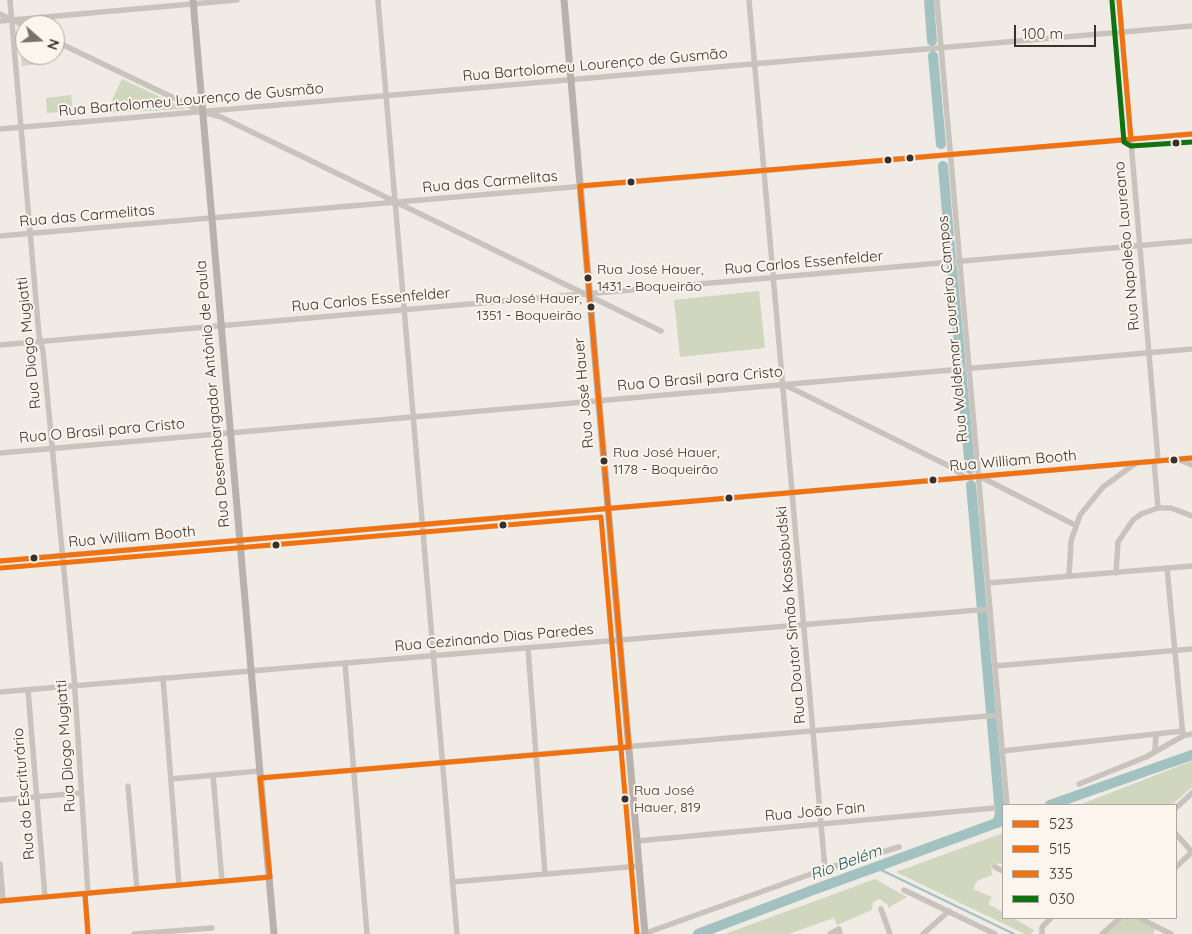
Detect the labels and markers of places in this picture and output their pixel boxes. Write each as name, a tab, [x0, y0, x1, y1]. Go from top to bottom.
unlabelled marker	[1171, 138, 1181, 148]
unlabelled marker	[905, 153, 915, 163]
unlabelled marker	[883, 155, 893, 165]
unlabelled marker	[626, 177, 636, 187]
place label: Rua José Hauer, 1431 - Boqueirão	[597, 262, 704, 294]
marker: Rua José Hauer, 1431 - Boqueirão	[583, 273, 593, 283]
place label: Rua José Hauer, 1351 - Boqueirão	[475, 291, 582, 324]
marker: Rua José Hauer, 1351 - Boqueirão	[586, 302, 596, 312]
place label: Rua José Hauer, 1178 - Boqueirão	[613, 445, 720, 478]
unlabelled marker	[1169, 455, 1179, 465]
marker: Rua José Hauer, 1178 - Boqueirão	[599, 456, 609, 466]
unlabelled marker	[928, 475, 938, 485]
unlabelled marker	[724, 493, 734, 503]
unlabelled marker	[498, 520, 508, 530]
unlabelled marker	[271, 540, 281, 550]
unlabelled marker	[29, 553, 39, 563]
place label: Rua José Hauer, 819	[634, 783, 701, 816]
marker: Rua José Hauer, 819	[620, 794, 630, 804]

